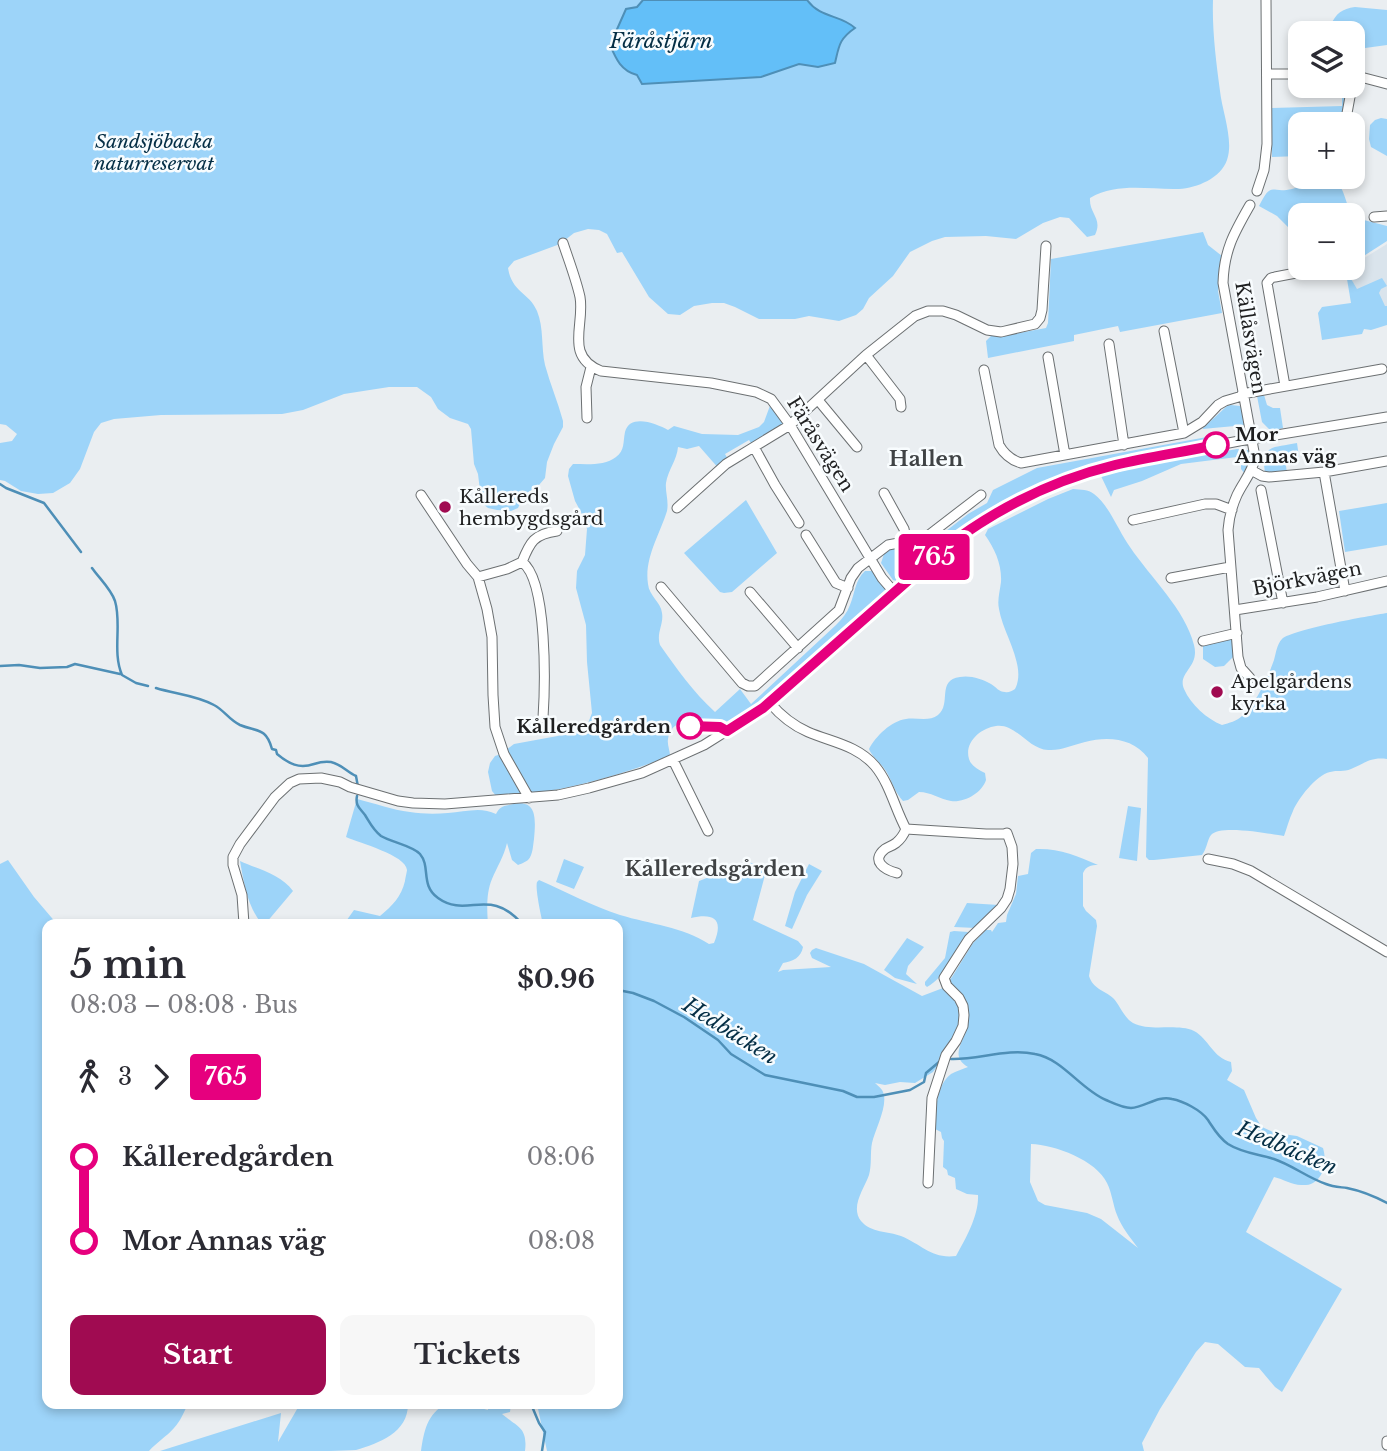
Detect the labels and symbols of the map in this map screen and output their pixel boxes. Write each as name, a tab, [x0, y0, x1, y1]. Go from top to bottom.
water label: Färåstjärn	[608, 28, 713, 54]
park label: Sandsjöbacka naturreservat	[94, 130, 214, 175]
street label: Källåsvägen	[1230, 280, 1271, 396]
street label: Färåsvägen	[782, 392, 859, 496]
place label: Mor Annas väg	[1234, 423, 1338, 468]
marker: Mor Annas väg	[1203, 432, 1229, 458]
district label: Hallen	[889, 446, 963, 472]
place label: Kållereds hembygdsgård	[459, 485, 604, 530]
marker: Kållereds hembygdsgård	[437, 499, 453, 515]
line badge: 765	[894, 534, 974, 580]
street label: Björkvägen	[1251, 557, 1364, 600]
place label: Apelgårdens kyrka	[1230, 670, 1352, 715]
marker: Apelgårdens kyrka	[1209, 684, 1225, 700]
marker: Kålleredgården	[677, 713, 703, 739]
place label: Kålleredgården	[516, 715, 671, 738]
district label: Kålleredsgården	[625, 856, 805, 882]
water label: Hedbäcken	[677, 991, 782, 1070]
water label: Hedbäcken	[1232, 1115, 1341, 1181]

